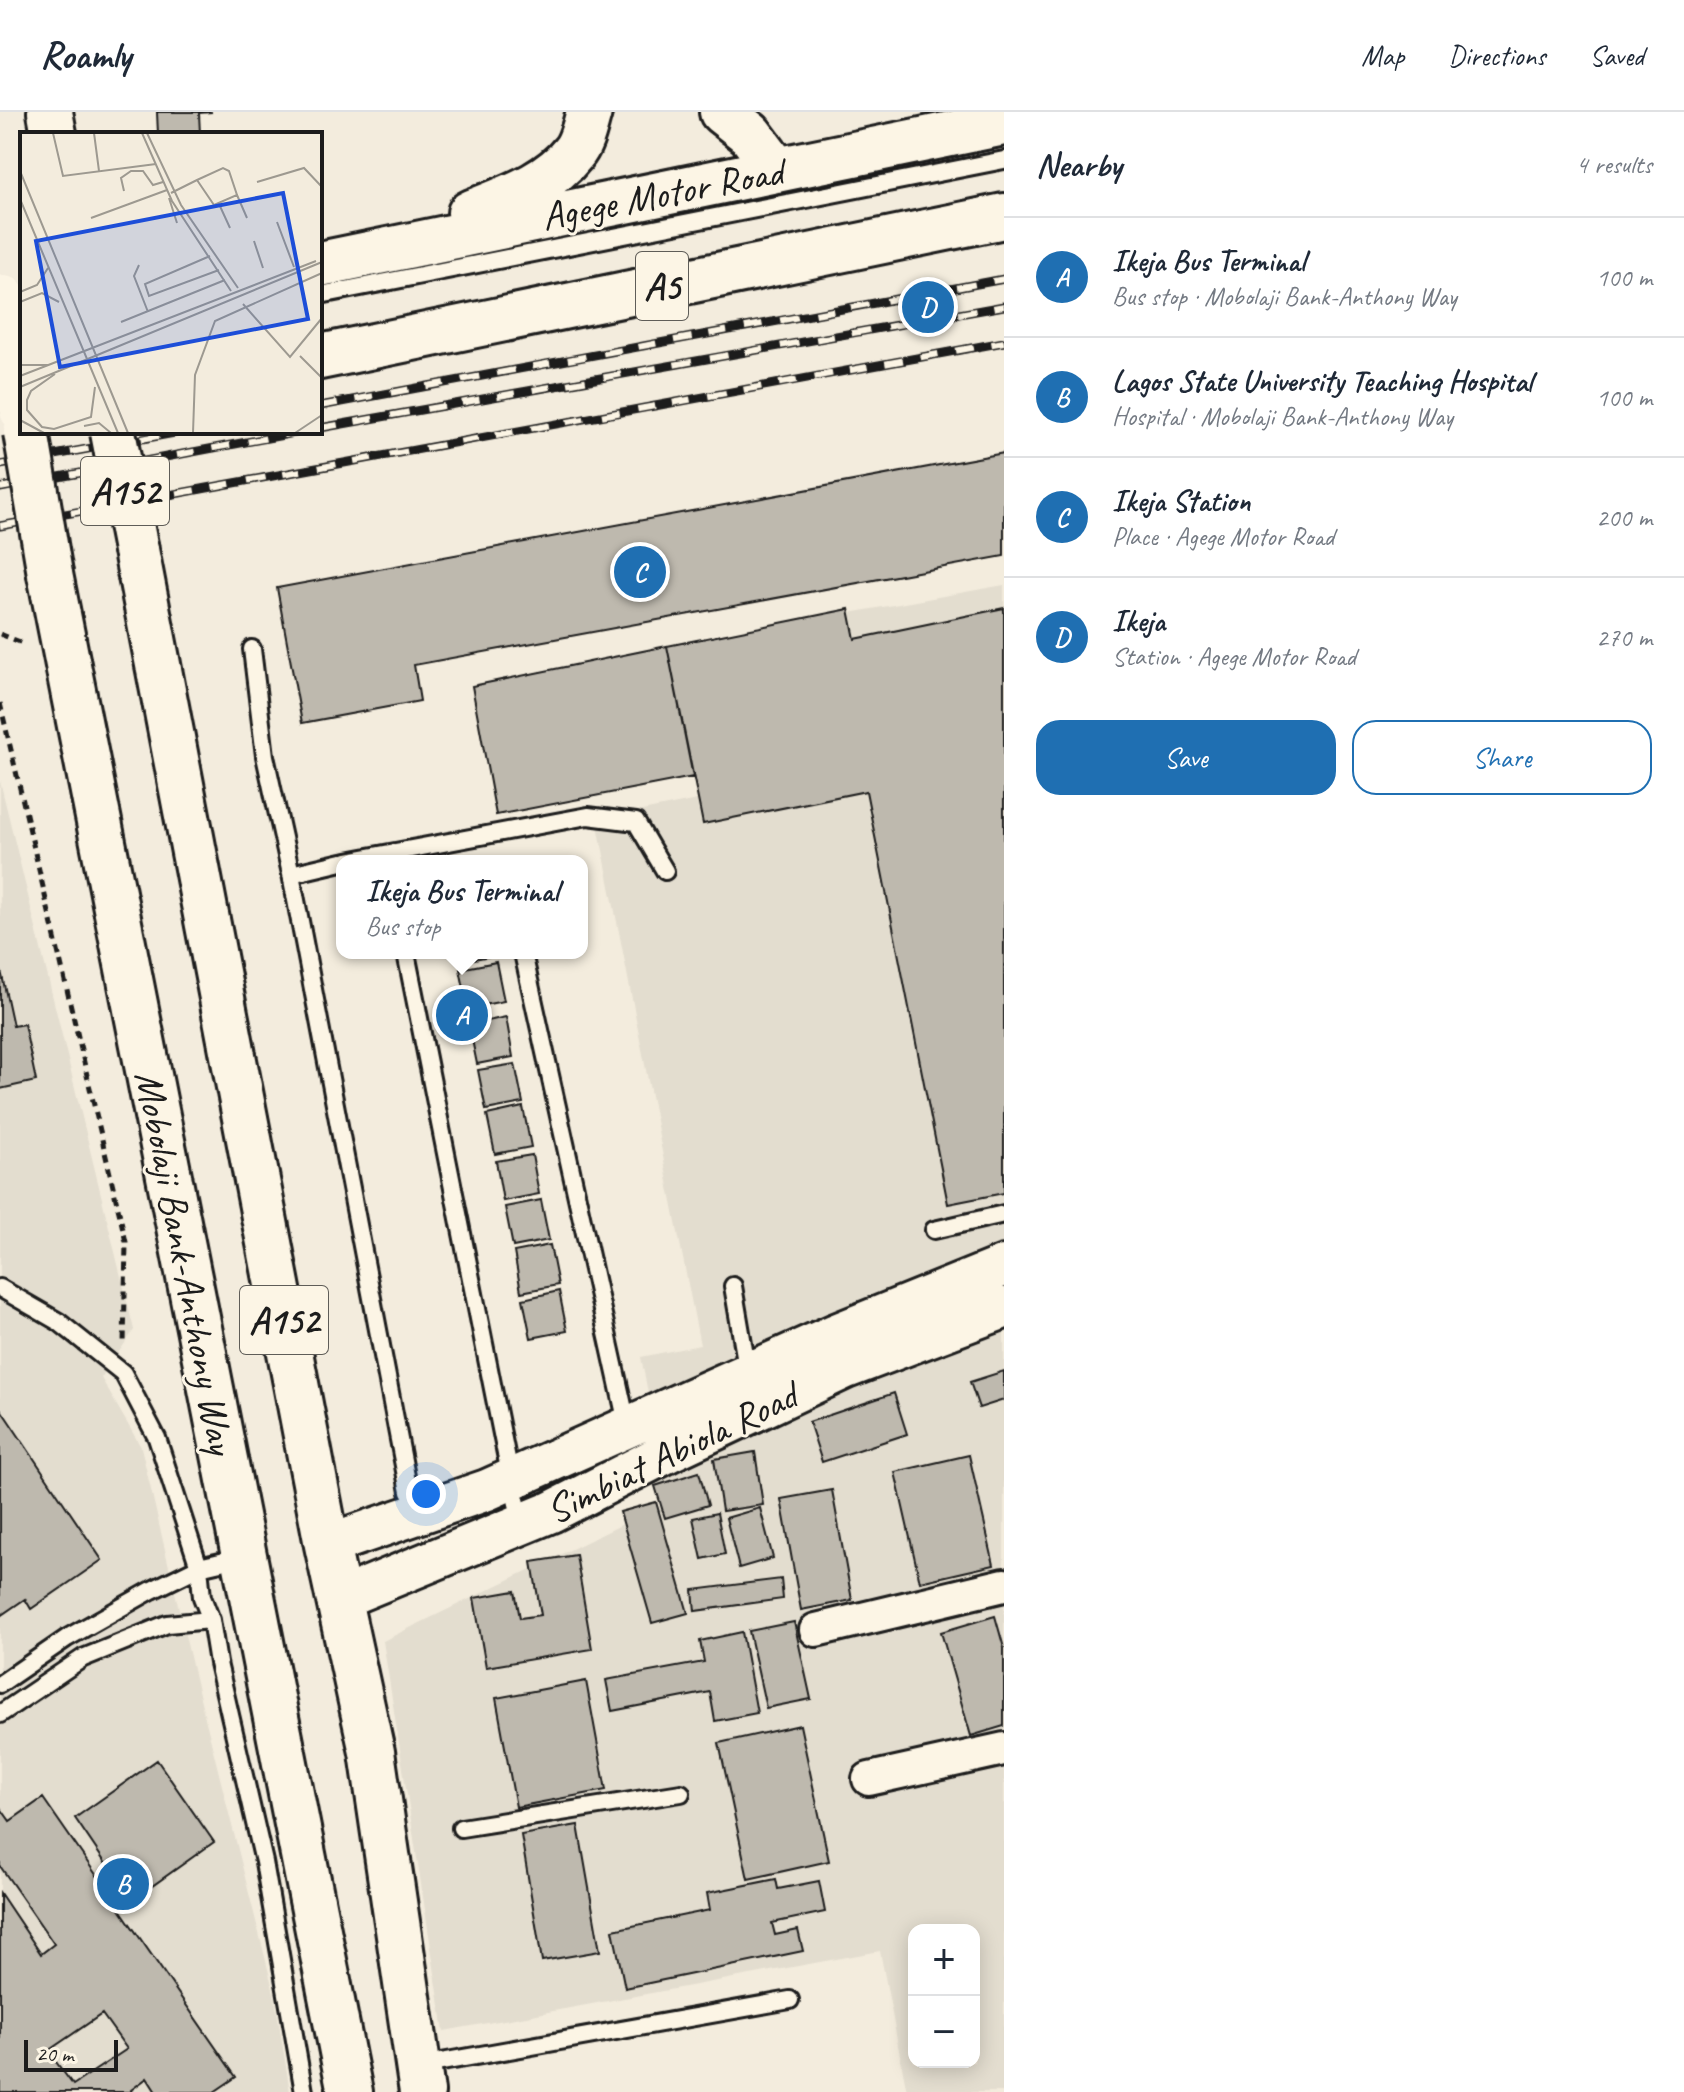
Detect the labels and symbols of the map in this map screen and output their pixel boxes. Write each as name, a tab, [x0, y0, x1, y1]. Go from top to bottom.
inset map	[20, 132, 322, 434]
street label: Agege Motor Road	[537, 145, 793, 242]
road number: A5	[636, 252, 688, 320]
pin: D	[902, 277, 954, 337]
road number: A152	[81, 457, 169, 525]
pin: C	[614, 542, 666, 602]
pin: A	[436, 985, 488, 1045]
street label: Mobolaji Bank-Anthony Way	[123, 1067, 247, 1461]
road number: A152	[240, 1286, 328, 1354]
street label: Simbiat Abiola Road	[538, 1368, 810, 1535]
your location	[406, 1474, 446, 1514]
pin: B	[97, 1854, 149, 1914]
scale bar	[24, 2036, 118, 2072]

